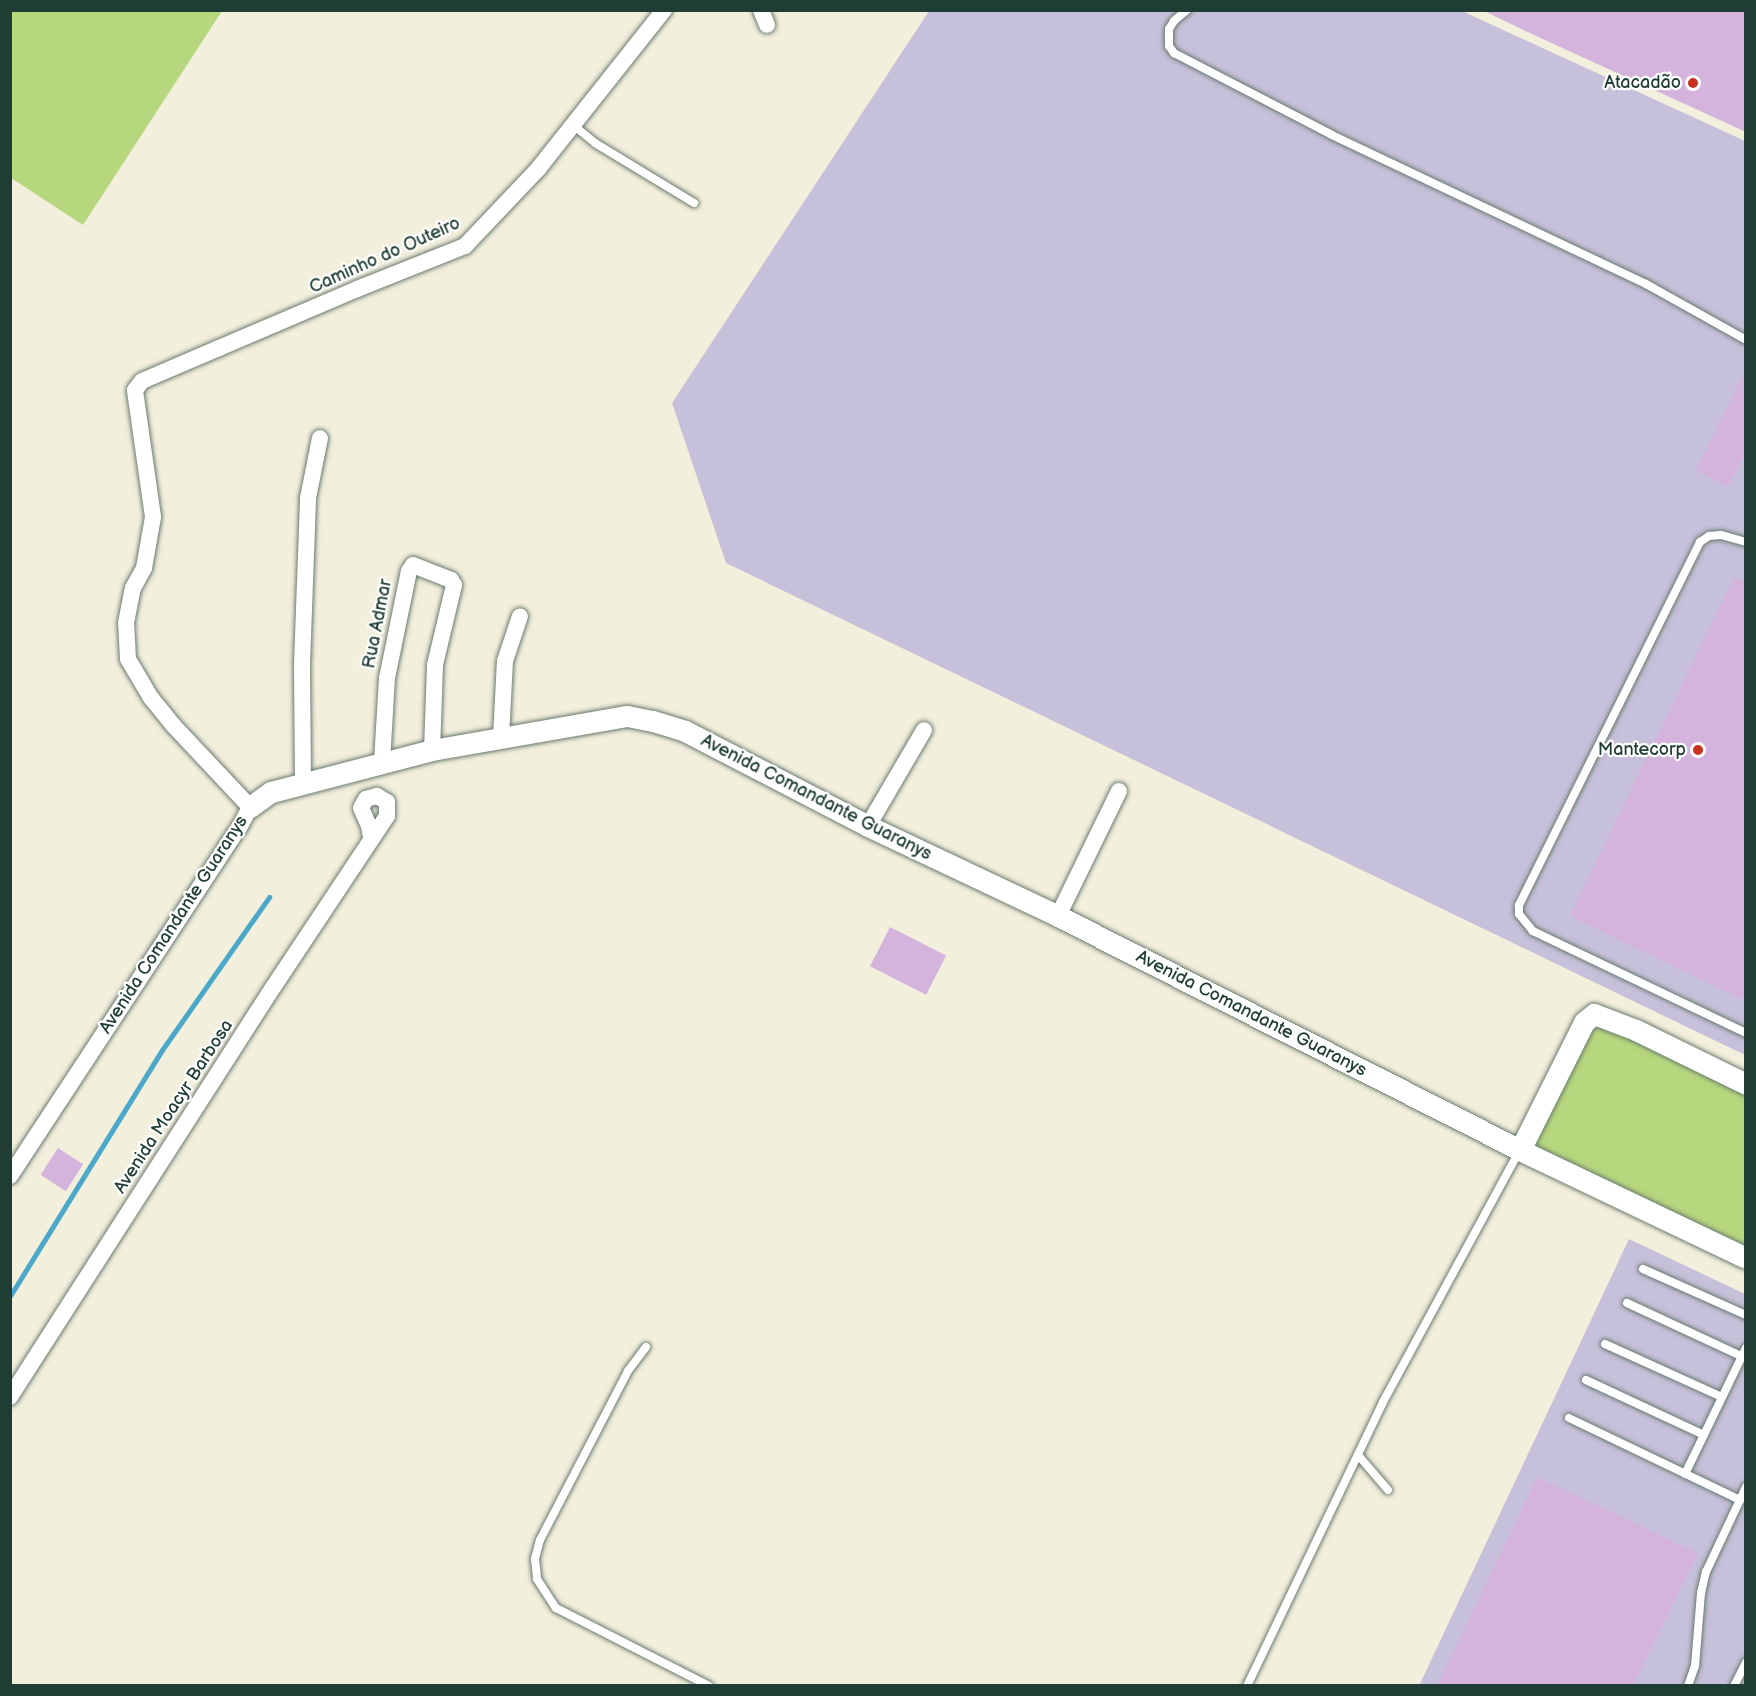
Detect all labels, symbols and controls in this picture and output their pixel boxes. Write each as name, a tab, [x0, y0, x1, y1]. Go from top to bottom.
place label: Atacadão	[1604, 72, 1681, 94]
marker: Atacadão	[1686, 76, 1700, 90]
street label: Caminho do Outeiro	[306, 213, 464, 299]
street label: Rua Admar	[359, 578, 397, 670]
street label: Avenida Comandante Guaranys	[697, 730, 935, 866]
place label: Mantecorp	[1598, 739, 1686, 761]
marker: Mantecorp	[1691, 743, 1705, 757]
street label: Avenida Comandante Guaranys	[95, 812, 253, 1038]
street label: Avenida Comandante Guaranys	[1132, 946, 1370, 1082]
street label: Avenida Moacyr Barbosa	[110, 1016, 238, 1198]

